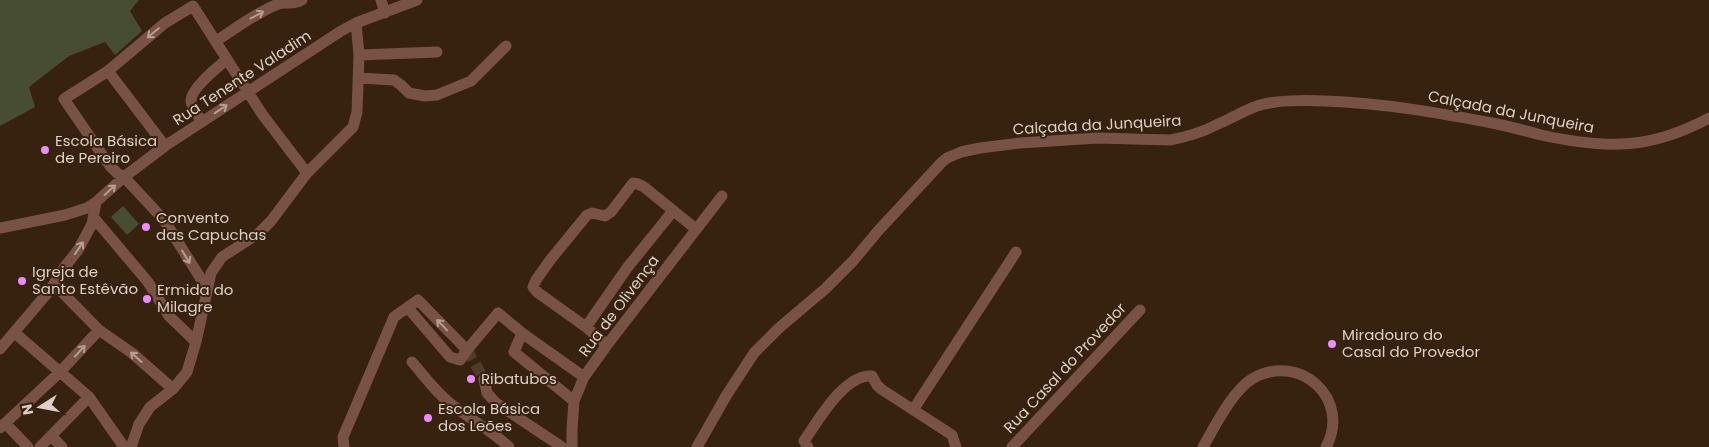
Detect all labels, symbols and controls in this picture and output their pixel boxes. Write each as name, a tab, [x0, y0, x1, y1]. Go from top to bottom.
one-way arrow	[249, 10, 264, 20]
street label: Rua Tenente Valadim	[169, 25, 315, 130]
one-way arrow	[147, 28, 160, 39]
street label: Calçada da Junqueira	[1426, 85, 1596, 138]
one-way arrow	[214, 104, 228, 114]
street label: Calçada da Junqueira	[1012, 110, 1182, 139]
place label: Escola Básica de Pereiro	[55, 130, 157, 168]
marker: Escola Básica de Pereiro	[39, 144, 51, 156]
one-way arrow	[103, 184, 116, 196]
place label: Convento das Capuchas	[156, 207, 266, 245]
marker: Convento das Capuchas	[140, 221, 152, 233]
one-way arrow	[74, 242, 84, 256]
one-way arrow	[181, 249, 191, 263]
street label: Rua de Olivença	[573, 251, 664, 361]
place label: Igreja de Santo Estêvão	[32, 261, 138, 299]
marker: Igreja de Santo Estêvão	[16, 275, 28, 287]
place label: Ermida do Milagre	[157, 279, 233, 317]
marker: Ermida do Milagre	[141, 293, 153, 305]
street label: Rua Casal do Provedor	[999, 298, 1131, 437]
one-way arrow	[436, 318, 448, 331]
place label: Miradouro do Casal do Provedor	[1342, 324, 1480, 362]
marker: Miradouro do Casal do Provedor	[1326, 338, 1338, 350]
one-way arrow	[74, 345, 86, 357]
one-way arrow	[130, 351, 143, 363]
place label: Ribatubos	[481, 368, 557, 389]
marker: Ribatubos	[465, 373, 477, 385]
north arrow	[15, 382, 65, 432]
place label: Escola Básica dos Leões	[438, 398, 540, 436]
text: N	[16, 402, 38, 417]
marker: Escola Básica dos Leões	[422, 412, 434, 424]

